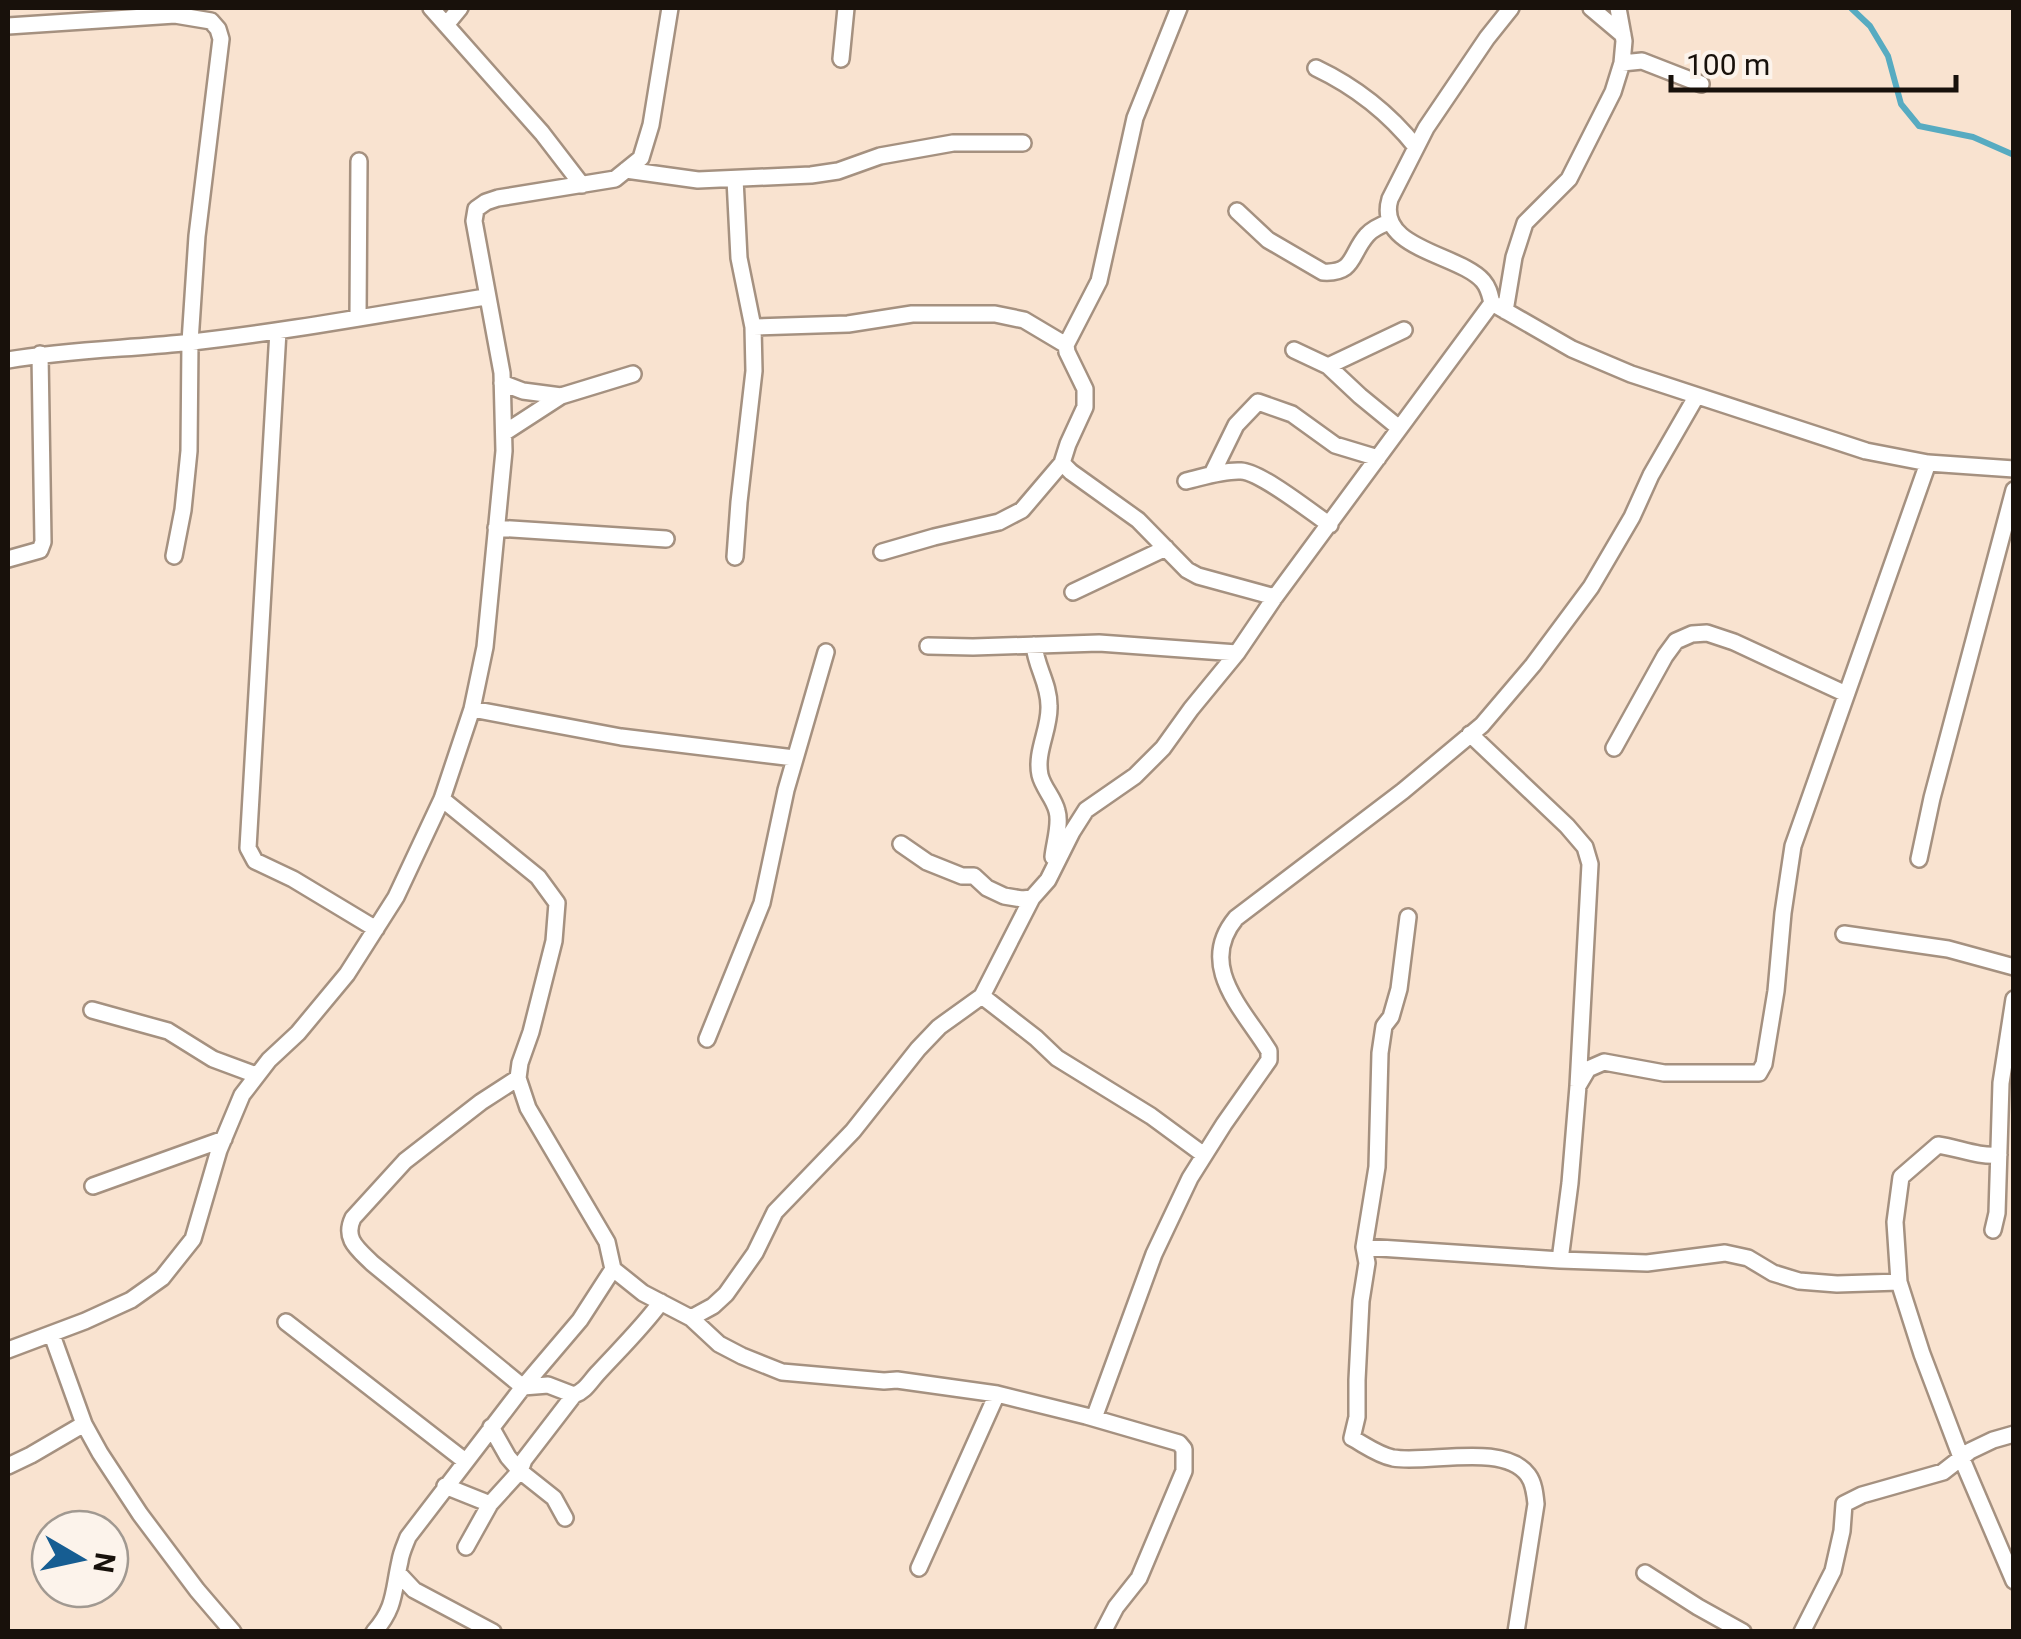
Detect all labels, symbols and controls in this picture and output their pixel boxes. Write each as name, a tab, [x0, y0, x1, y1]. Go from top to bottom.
scale bar	[1671, 30, 1956, 92]
text: 100 m	[1686, 47, 1770, 82]
north arrow	[30, 1509, 130, 1609]
text: N	[86, 1550, 122, 1575]

